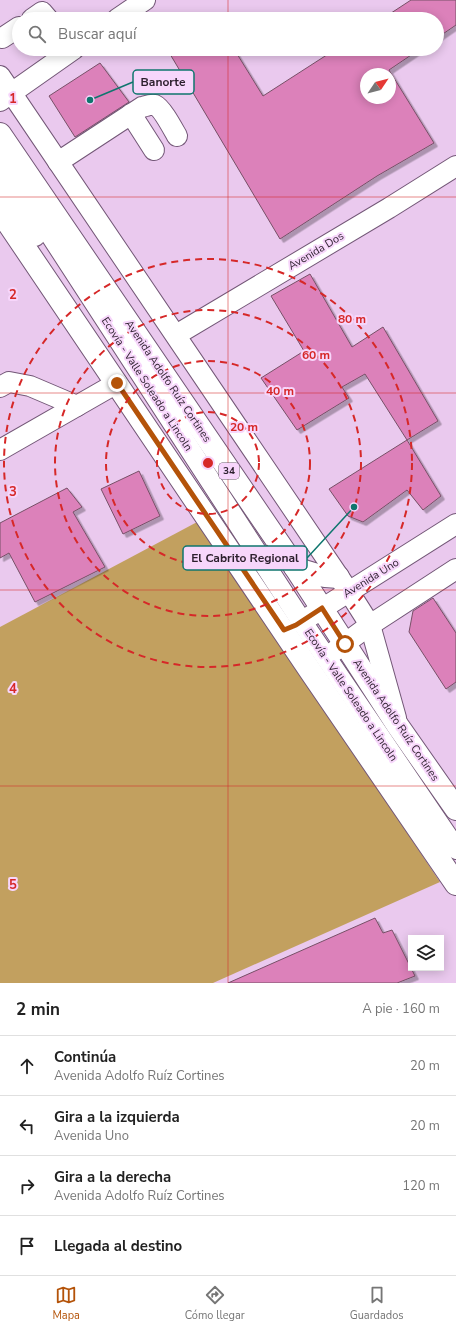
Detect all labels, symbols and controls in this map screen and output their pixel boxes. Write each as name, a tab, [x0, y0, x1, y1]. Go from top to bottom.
search box	[12, 12, 444, 56]
icon: search	[26, 23, 48, 45]
text: Buscar aquí	[58, 24, 136, 44]
north arrow	[360, 68, 396, 104]
callout: Banorte	[133, 70, 194, 94]
text: Banorte	[141, 74, 186, 90]
text: 1	[9, 90, 17, 108]
street label: Avenida Dos	[285, 228, 347, 274]
text: 2	[9, 286, 17, 304]
text: 80 m	[338, 311, 366, 327]
street label: Ecovía - Valle Soleado a Lincoln	[98, 314, 196, 454]
street label: Avenida Adolfo Ruíz Cortines	[121, 317, 215, 445]
text: 60 m	[302, 347, 330, 363]
route end	[108, 374, 126, 392]
text: 40 m	[266, 383, 294, 399]
text: 20 m	[230, 419, 258, 435]
centre of rings	[201, 456, 215, 470]
road number: 34	[219, 463, 239, 479]
text: 3	[9, 483, 17, 501]
callout: El Cabrito Regional	[183, 546, 307, 570]
text: El Cabrito Regional	[191, 550, 299, 566]
street label: Avenida Uno	[340, 555, 402, 601]
street label: Ecovía - Valle Soleado a Lincoln	[301, 626, 401, 764]
route start	[336, 635, 354, 653]
street label: Avenida Adolfo Ruíz Cortines	[349, 656, 443, 784]
text: 4	[9, 680, 17, 698]
text: 5	[9, 876, 17, 894]
map controls	[408, 935, 444, 971]
button: layers	[408, 935, 444, 971]
text: 2 min	[16, 998, 60, 1021]
text: A pie · 160 m	[362, 1000, 440, 1018]
text: Continúa	[54, 1047, 116, 1067]
icon: ahead	[16, 1055, 38, 1077]
text: 20 m	[410, 1057, 440, 1075]
text: Avenida Adolfo Ruíz Cortines	[54, 1067, 225, 1085]
text: Gira a la izquierda	[54, 1107, 180, 1127]
icon: left	[16, 1115, 38, 1137]
text: 20 m	[410, 1117, 440, 1135]
text: Avenida Uno	[54, 1127, 129, 1145]
text: Gira a la derecha	[54, 1167, 171, 1187]
icon: right	[16, 1175, 38, 1197]
text: 120 m	[402, 1177, 440, 1195]
text: Avenida Adolfo Ruíz Cortines	[54, 1187, 225, 1205]
icon: arrive	[16, 1235, 38, 1257]
text: Llegada al destino	[54, 1236, 182, 1256]
tab: Mapa	[52, 1284, 80, 1323]
tab: Cómo llegar	[185, 1284, 245, 1323]
tab: Guardados	[350, 1284, 404, 1323]

